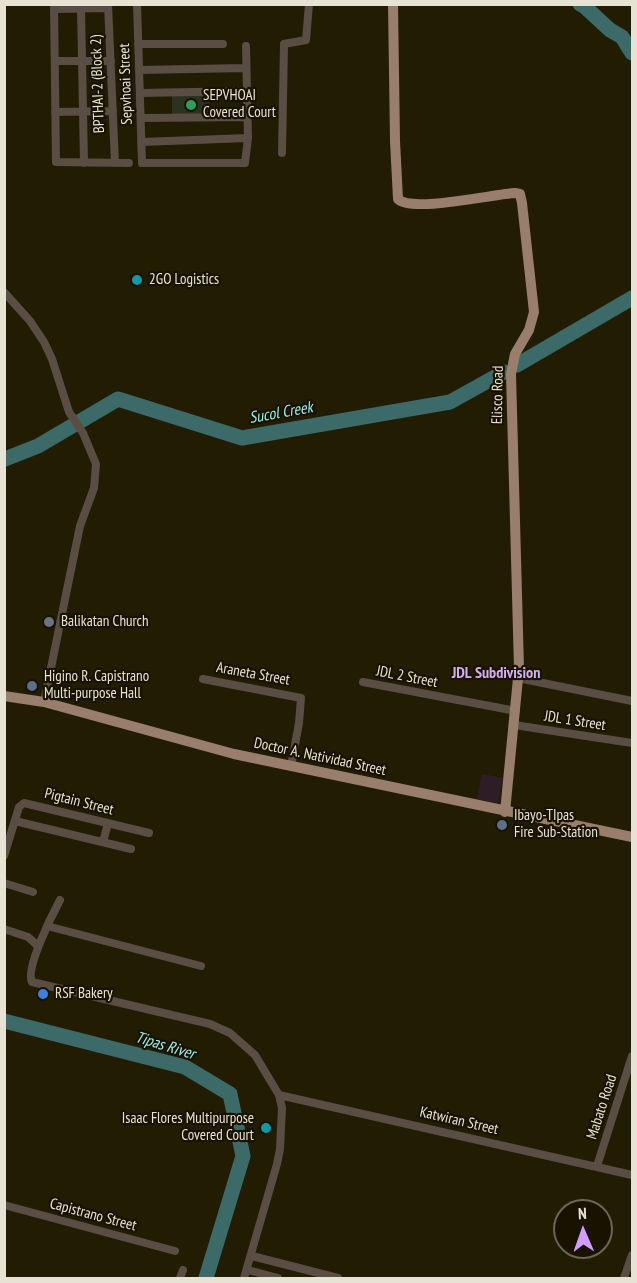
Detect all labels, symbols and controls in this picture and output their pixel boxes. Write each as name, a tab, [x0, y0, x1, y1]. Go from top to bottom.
street label: BPTHAI-2 (Block 2)	[87, 35, 109, 133]
street label: Sepvhoai Street	[116, 43, 136, 125]
place label: SEPVHOAI Covered Court	[203, 87, 276, 122]
marker: SEPVHOAI Covered Court	[184, 98, 198, 112]
place label: 2GO Logistics	[149, 271, 219, 289]
marker: 2GO Logistics	[130, 273, 144, 287]
street label: Elisco Road	[488, 366, 508, 424]
water label: Sucol Creek	[248, 398, 314, 428]
place label: Balikatan Church	[61, 613, 149, 631]
marker: Balikatan Church	[42, 615, 56, 629]
street label: Araneta Street	[215, 659, 291, 689]
street label: JDL 2 Street	[375, 662, 439, 692]
district label: JDL Subdivision	[452, 663, 540, 683]
place label: Higino R. Capistrano Multi-purpose Hall	[44, 668, 149, 703]
marker: Higino R. Capistrano Multi-purpose Hall	[25, 679, 39, 693]
street label: JDL 1 Street	[543, 707, 607, 735]
street label: Doctor A. Natividad Street	[252, 734, 388, 780]
street label: Pigtain Street	[43, 785, 115, 819]
place label: Ibayo-TIpas Fire Sub-Station	[514, 807, 598, 842]
marker: Ibayo-TIpas Fire Sub-Station	[495, 818, 509, 832]
place label: RSF Bakery	[55, 985, 113, 1003]
marker: RSF Bakery	[36, 987, 50, 1001]
water label: Tipas River	[133, 1028, 197, 1064]
street label: Mabato Road	[583, 1072, 621, 1142]
street label: Katwiran Street	[418, 1103, 500, 1139]
place label: Isaac Flores Multipurpose Covered Court	[122, 1110, 254, 1145]
marker: Isaac Flores Multipurpose Covered Court	[259, 1121, 273, 1135]
street label: Capistrano Street	[48, 1195, 138, 1235]
north arrow	[553, 1199, 613, 1259]
text: N	[578, 1203, 587, 1223]

